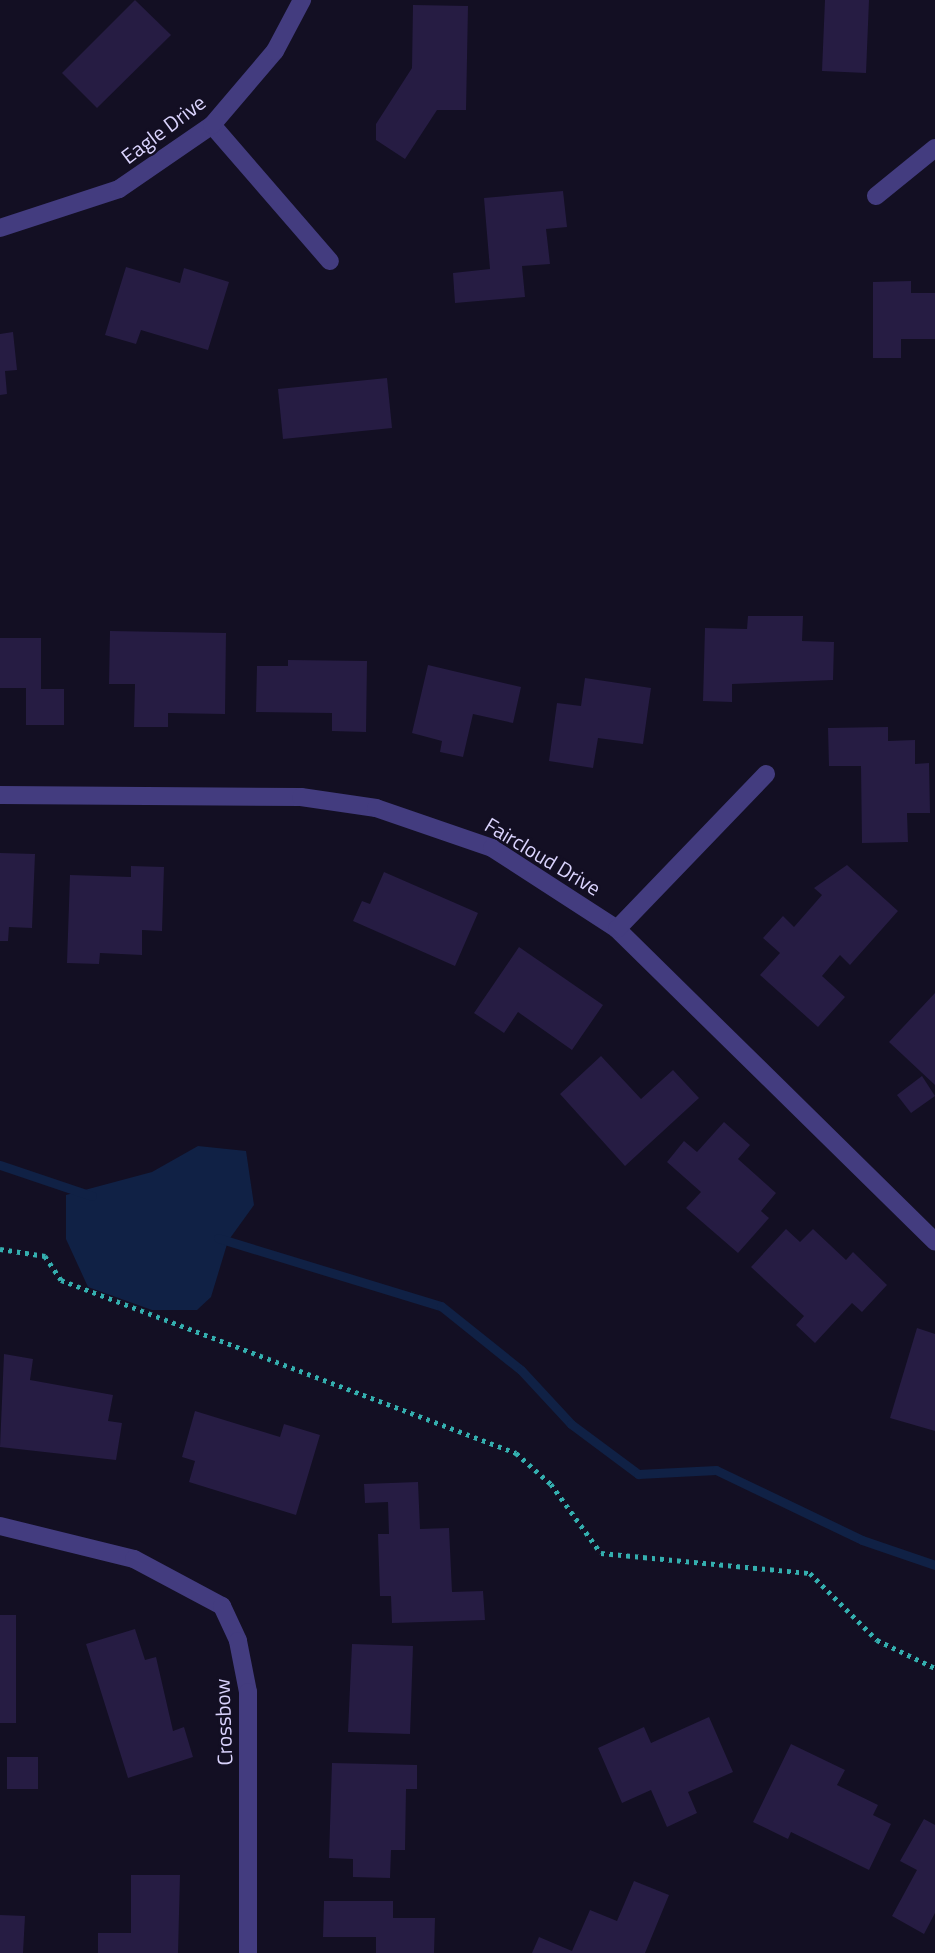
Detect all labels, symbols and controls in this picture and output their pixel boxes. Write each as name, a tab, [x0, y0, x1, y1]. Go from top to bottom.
street label: Eagle Drive	[116, 89, 210, 169]
street label: Faircloud Drive	[481, 812, 605, 900]
street label: Crossbow	[209, 1678, 237, 1766]

